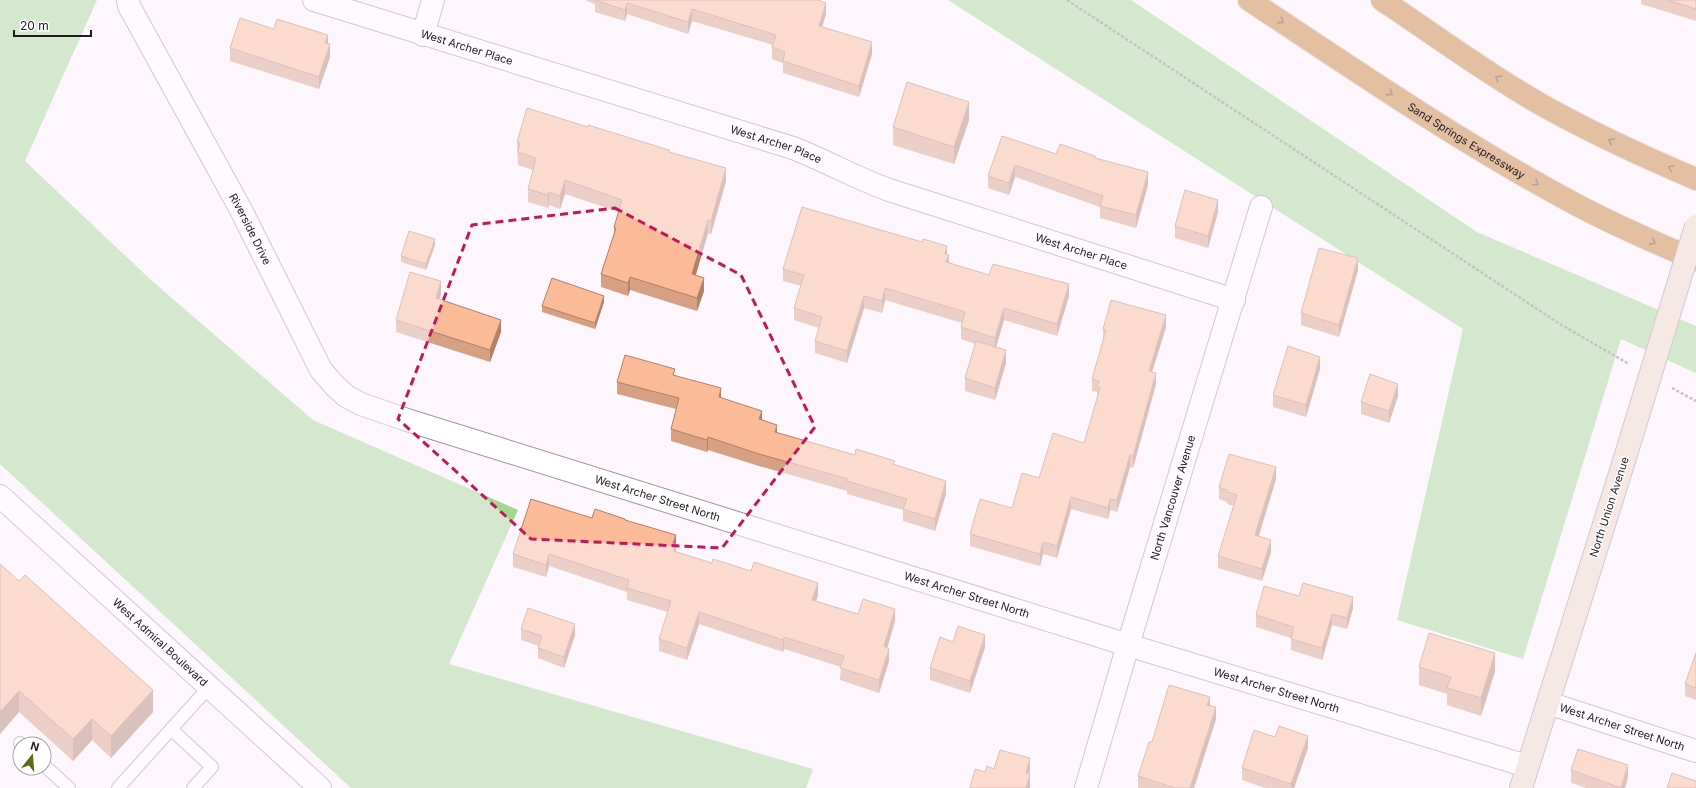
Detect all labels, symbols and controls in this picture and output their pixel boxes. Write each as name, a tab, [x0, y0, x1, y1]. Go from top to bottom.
scale bar	[14, 12, 91, 38]
one-way arrow	[1277, 17, 1284, 24]
text: 20 m	[20, 18, 49, 33]
street label: West Archer Place	[419, 26, 515, 68]
one-way arrow	[1495, 75, 1502, 82]
one-way arrow	[1386, 88, 1393, 96]
street label: Sand Springs Expressway	[1405, 99, 1528, 182]
street label: West Archer Place	[729, 122, 824, 166]
one-way arrow	[1608, 138, 1616, 146]
one-way arrow	[1668, 165, 1675, 173]
one-way arrow	[1532, 178, 1540, 185]
street label: Riverside Drive	[226, 191, 274, 267]
street label: West Archer Place	[1034, 230, 1129, 273]
one-way arrow	[1649, 237, 1656, 245]
street label: North Vancouver Avenue	[1147, 433, 1198, 562]
street label: North Union Avenue	[1586, 455, 1632, 559]
street label: West Archer Street North	[593, 472, 722, 524]
street label: West Archer Street North	[902, 569, 1031, 621]
street label: West Admiral Boulevard	[110, 595, 211, 689]
street label: West Archer Street North	[1212, 664, 1341, 716]
street label: West Archer Street North	[1558, 700, 1687, 754]
north arrow	[12, 736, 52, 776]
text: N	[29, 739, 41, 754]

